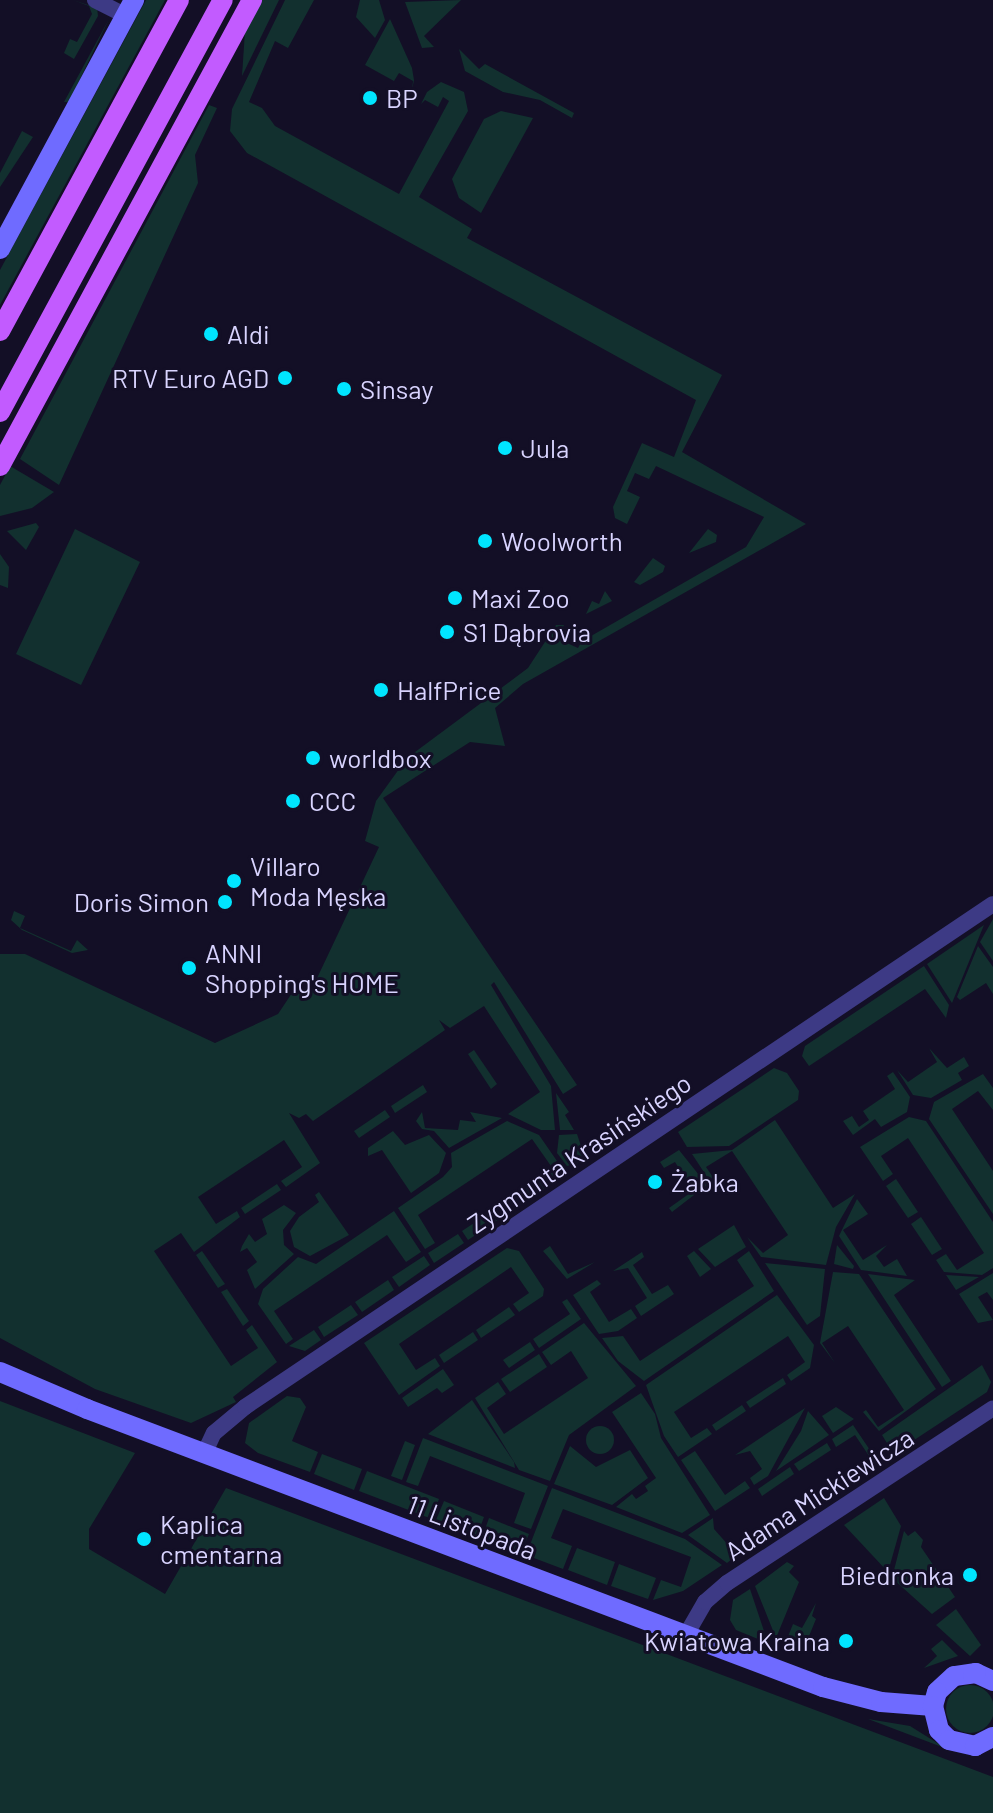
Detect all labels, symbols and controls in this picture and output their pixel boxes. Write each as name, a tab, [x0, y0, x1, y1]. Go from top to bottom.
place label: BP	[386, 82, 418, 114]
marker: BP	[361, 89, 379, 107]
place label: Aldi	[227, 318, 270, 350]
marker: Aldi	[202, 325, 220, 343]
place label: RTV Euro AGD	[112, 362, 269, 394]
marker: RTV Euro AGD	[276, 369, 294, 387]
place label: Sinsay	[360, 373, 433, 405]
marker: Sinsay	[335, 380, 353, 398]
place label: Jula	[521, 432, 569, 464]
marker: Jula	[496, 439, 514, 457]
place label: Woolworth	[501, 525, 623, 557]
marker: Woolworth	[476, 532, 494, 550]
place label: Maxi Zoo	[471, 582, 570, 614]
marker: Maxi Zoo	[446, 589, 464, 607]
place label: S1 Dąbrovia	[463, 616, 591, 648]
marker: S1 Dąbrovia	[438, 623, 456, 641]
place label: HalfPrice	[397, 674, 501, 706]
marker: HalfPrice	[372, 681, 390, 699]
place label: worldbox	[329, 742, 431, 774]
marker: worldbox	[304, 749, 322, 767]
place label: CCC	[309, 785, 356, 817]
marker: CCC	[284, 792, 302, 810]
place label: Villaro Moda Męska	[250, 850, 386, 912]
marker: Villaro Moda Męska	[225, 872, 243, 890]
place label: Doris Simon	[74, 886, 209, 918]
marker: Doris Simon	[216, 893, 234, 911]
place label: ANNI Shopping's HOME	[205, 937, 399, 998]
marker: ANNI Shopping's HOME	[180, 959, 198, 977]
street label: Zygmunta Krasińskiego	[461, 1067, 697, 1239]
place label: Żabka	[671, 1166, 739, 1198]
marker: Żabka	[646, 1173, 664, 1191]
street label: Adama Mickiewicza	[719, 1421, 919, 1567]
street label: 11 Listopada	[403, 1488, 541, 1566]
place label: Kaplica cmentarna	[160, 1508, 282, 1570]
marker: Kaplica cmentarna	[135, 1530, 153, 1548]
place label: Biedronka	[839, 1559, 954, 1591]
marker: Biedronka	[961, 1566, 979, 1584]
place label: Kwiatowa Kraina	[644, 1625, 830, 1657]
marker: Kwiatowa Kraina	[837, 1632, 855, 1650]

